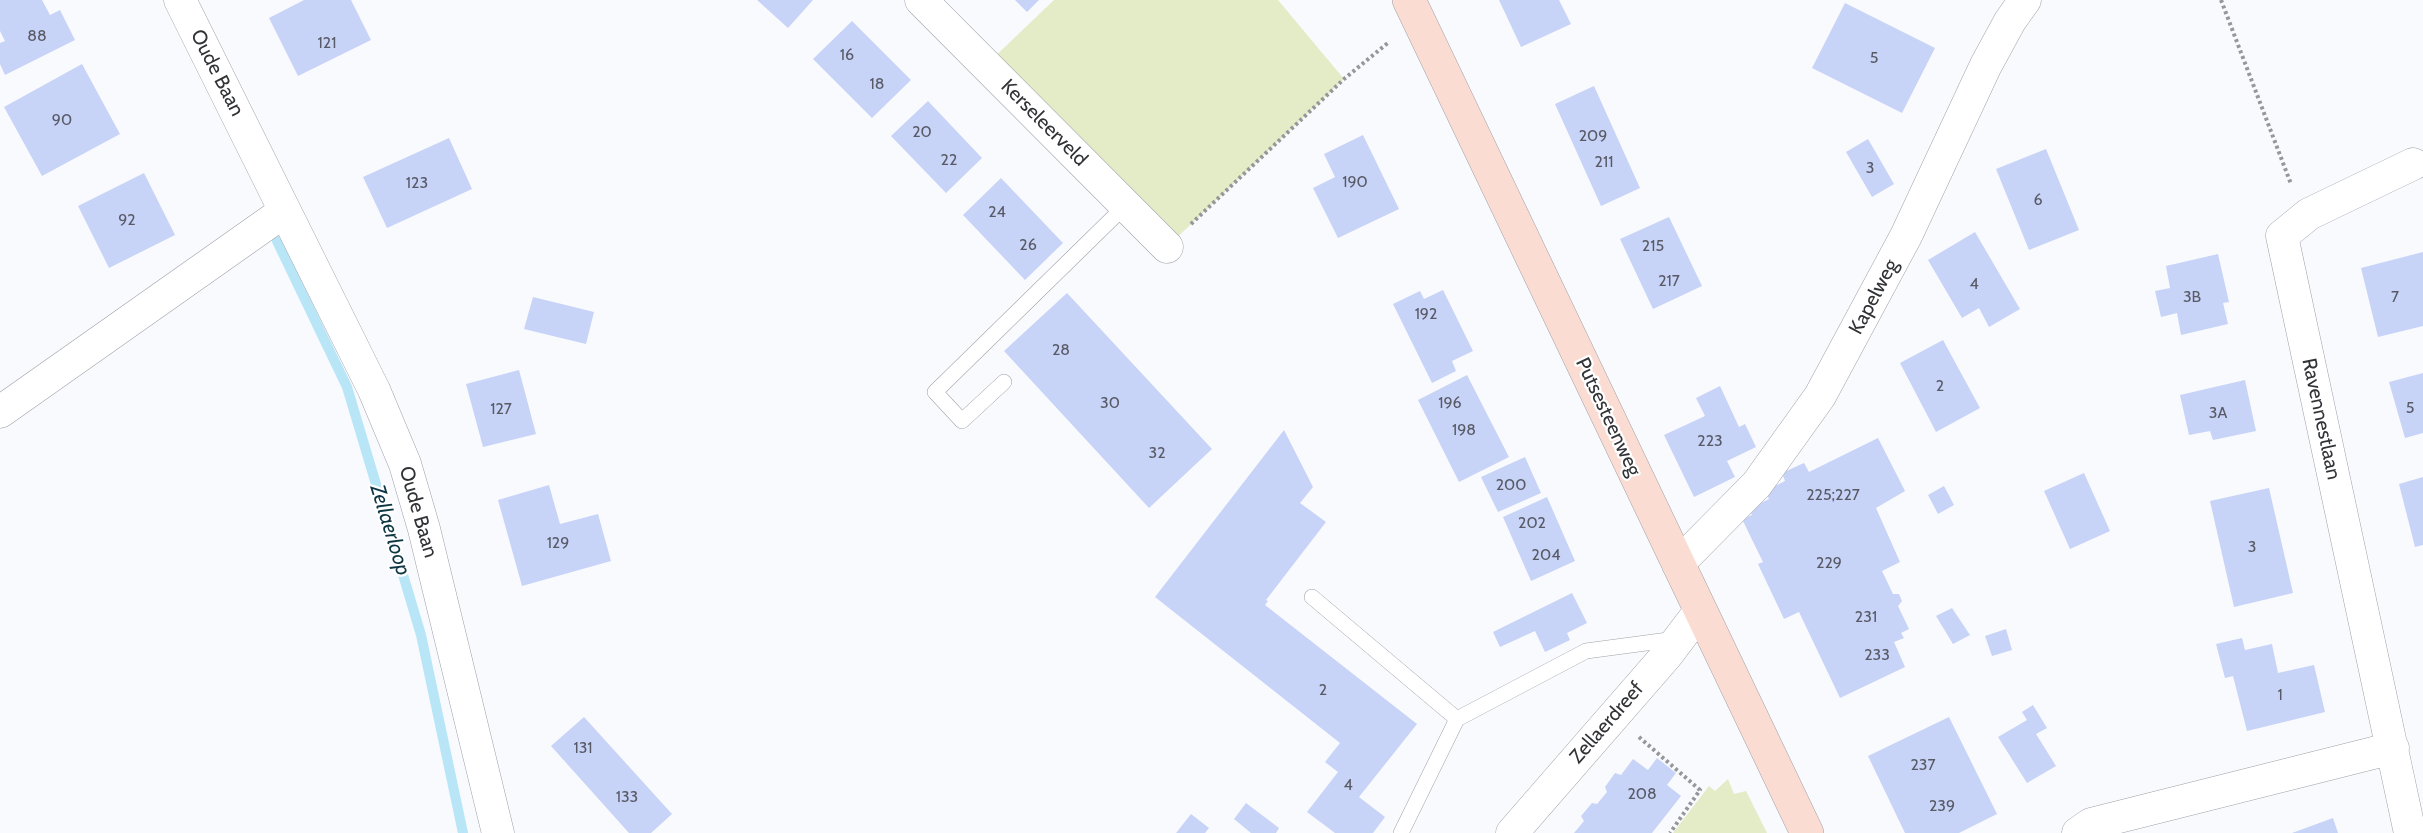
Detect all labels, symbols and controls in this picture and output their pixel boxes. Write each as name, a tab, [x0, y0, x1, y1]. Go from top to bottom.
house number: 88	[27, 26, 47, 46]
street label: Oude Baan	[185, 26, 249, 120]
house number: 121	[318, 33, 336, 53]
house number: 16	[840, 45, 854, 65]
house number: 5	[1870, 48, 1878, 68]
house number: 18	[870, 74, 884, 94]
street label: Kerseleerveld	[996, 75, 1092, 171]
house number: 90	[52, 110, 72, 130]
house number: 20	[912, 122, 932, 142]
house number: 209	[1579, 126, 1607, 146]
house number: 22	[941, 150, 957, 170]
house number: 211	[1595, 152, 1613, 172]
house number: 3	[1866, 158, 1874, 178]
house number: 190	[1342, 172, 1368, 192]
house number: 123	[406, 173, 428, 193]
house number: 6	[2033, 190, 2043, 210]
house number: 24	[988, 202, 1006, 222]
house number: 92	[118, 210, 136, 230]
house number: 26	[1019, 235, 1037, 255]
house number: 215	[1642, 236, 1664, 256]
street label: Kapelweg	[1844, 255, 1904, 339]
house number: 217	[1658, 271, 1680, 291]
house number: 4	[1969, 274, 1979, 294]
house number: 3B	[2183, 287, 2201, 307]
house number: 7	[2391, 287, 2399, 307]
house number: 192	[1415, 304, 1437, 324]
house number: 28	[1052, 340, 1070, 360]
street label: Putsesteenweg	[1570, 354, 1646, 480]
street label: Ravennestlaan	[2296, 356, 2346, 482]
house number: 2	[1936, 376, 1944, 396]
house number: 30	[1100, 393, 1120, 413]
house number: 196	[1438, 393, 1462, 413]
house number: 5	[2406, 398, 2414, 418]
house number: 127	[490, 399, 512, 419]
house number: 3A	[2209, 403, 2227, 423]
house number: 198	[1452, 420, 1476, 440]
house number: 223	[1697, 431, 1723, 451]
house number: 32	[1148, 443, 1166, 463]
street label: Oude Baan	[394, 464, 442, 560]
house number: 200	[1496, 475, 1526, 495]
water label: Zellaerloop	[364, 481, 416, 579]
house number: 225;227	[1806, 485, 1860, 505]
house number: 202	[1518, 513, 1546, 533]
house number: 129	[547, 533, 569, 553]
house number: 3	[2248, 537, 2256, 557]
house number: 204	[1532, 545, 1560, 565]
house number: 229	[1816, 553, 1842, 573]
house number: 231	[1855, 607, 1877, 627]
house number: 233	[1864, 645, 1890, 665]
street label: Zellaerdreef	[1565, 677, 1649, 769]
house number: 2	[1319, 680, 1327, 700]
house number: 1	[2277, 685, 2283, 705]
house number: 131	[573, 738, 593, 758]
house number: 237	[1910, 755, 1936, 775]
house number: 4	[1343, 775, 1353, 795]
house number: 208	[1627, 784, 1657, 804]
house number: 133	[616, 787, 638, 807]
house number: 239	[1929, 796, 1955, 816]

